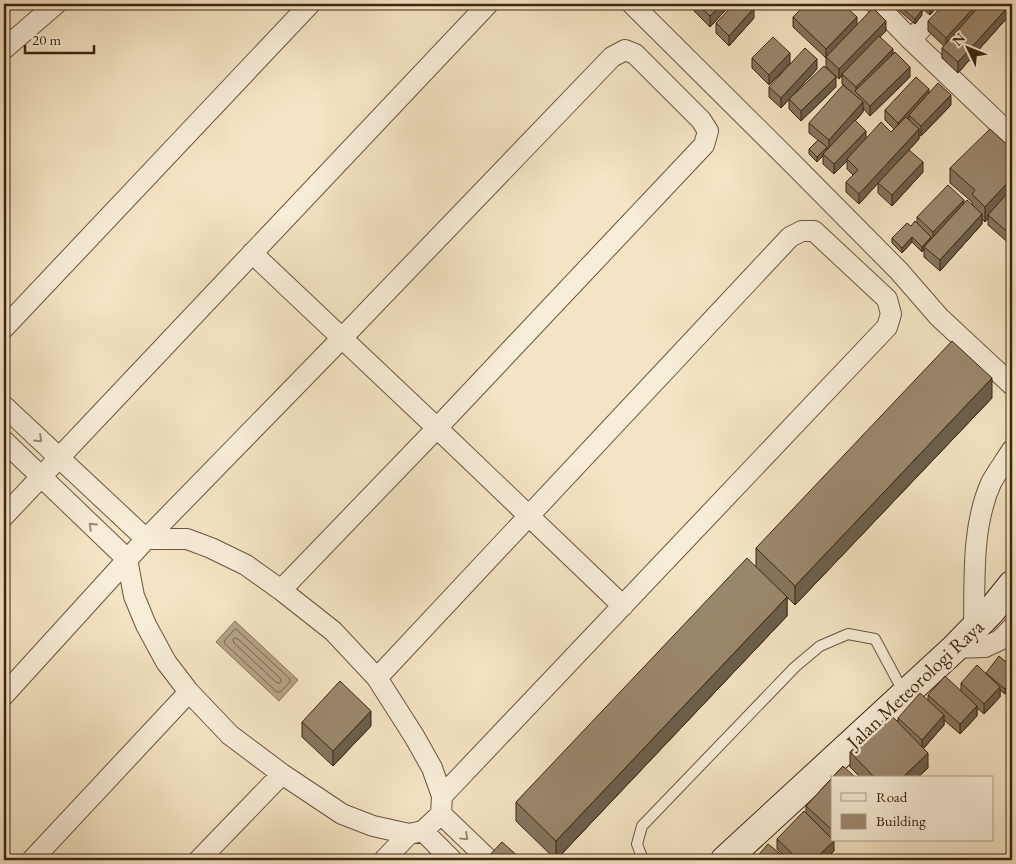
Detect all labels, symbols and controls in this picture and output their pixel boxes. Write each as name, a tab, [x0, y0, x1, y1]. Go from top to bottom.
scale bar	[25, 22, 94, 54]
north arrow	[944, 22, 994, 72]
text: N	[948, 28, 969, 49]
text: 20 m	[32, 30, 61, 49]
one-way arrow	[34, 433, 43, 442]
one-way arrow	[89, 523, 98, 532]
street label: Jalan Meteorologi Raya	[839, 614, 989, 756]
legend	[831, 776, 994, 842]
text: Road	[876, 787, 908, 806]
text: Building	[876, 811, 926, 830]
one-way arrow	[459, 831, 468, 840]

